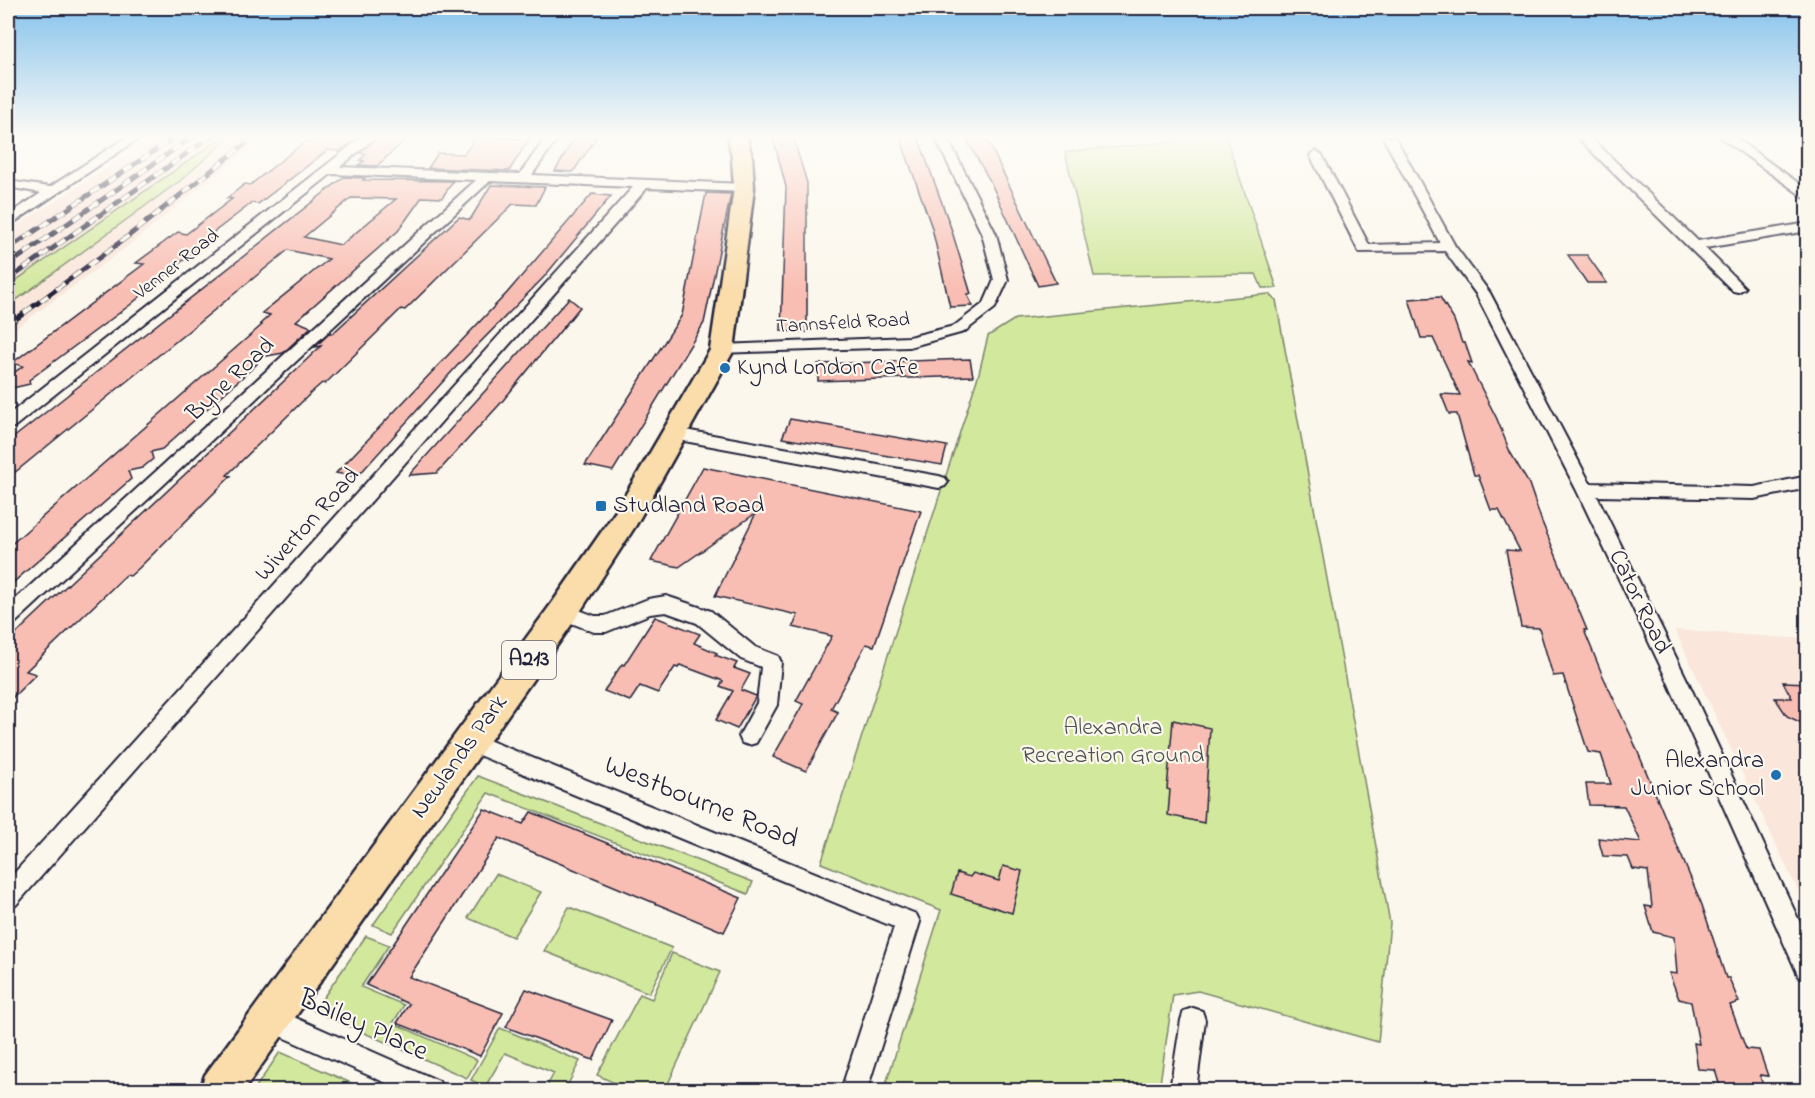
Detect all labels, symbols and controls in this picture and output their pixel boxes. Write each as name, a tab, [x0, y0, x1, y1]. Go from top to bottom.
street label: Venner Road	[127, 222, 226, 308]
street label: Tannsfeld Road	[776, 306, 910, 342]
street label: Byne Road	[178, 329, 284, 432]
place label: Kynd London Cafe	[737, 351, 919, 387]
marker: Kynd London Cafe	[718, 361, 732, 375]
street label: Wiverton Road	[247, 460, 369, 590]
place label: Studland Road	[613, 489, 765, 524]
marker: Studland Road	[594, 499, 608, 513]
street label: Cator Road	[1599, 544, 1680, 661]
road number: A213	[502, 641, 556, 679]
street label: Newlands Park	[403, 687, 517, 826]
park label: Alexandra Recreation Ground	[1022, 711, 1205, 774]
place label: Alexandra Junior School	[1631, 744, 1764, 807]
street label: Westbourne Road	[598, 745, 804, 861]
marker: Alexandra Junior School	[1769, 768, 1783, 782]
street label: Bailey Place	[291, 979, 435, 1073]

